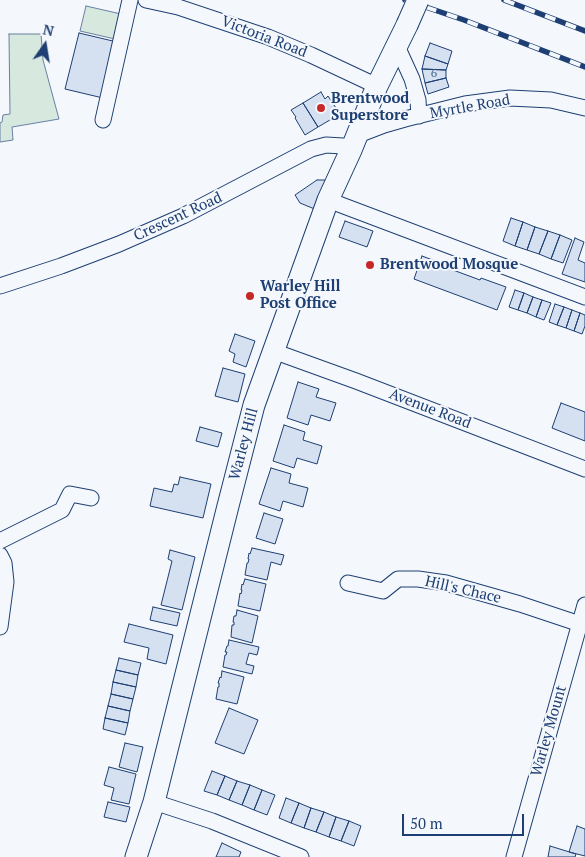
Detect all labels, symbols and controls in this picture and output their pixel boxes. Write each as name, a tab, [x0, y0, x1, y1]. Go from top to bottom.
street label: Victoria Road	[218, 12, 310, 62]
text: N	[41, 19, 56, 40]
north arrow	[20, 20, 70, 70]
house number: 6	[431, 67, 437, 81]
place label: Brentwood Superstore	[331, 90, 409, 125]
street label: Myrtle Road	[429, 91, 511, 123]
marker: Brentwood Superstore	[315, 102, 327, 114]
street label: Crescent Road	[131, 189, 225, 245]
place label: Brentwood Mosque	[380, 256, 518, 274]
marker: Brentwood Mosque	[364, 259, 376, 271]
place label: Warley Hill Post Office	[260, 278, 340, 313]
marker: Warley Hill Post Office	[244, 290, 256, 302]
street label: Avenue Road	[387, 385, 473, 433]
street label: Warley Hill	[226, 406, 262, 482]
street label: Hill's Chace	[423, 572, 503, 608]
street label: Warley Mount	[527, 683, 571, 779]
scale bar	[405, 804, 528, 836]
text: 50 m	[410, 813, 443, 833]

